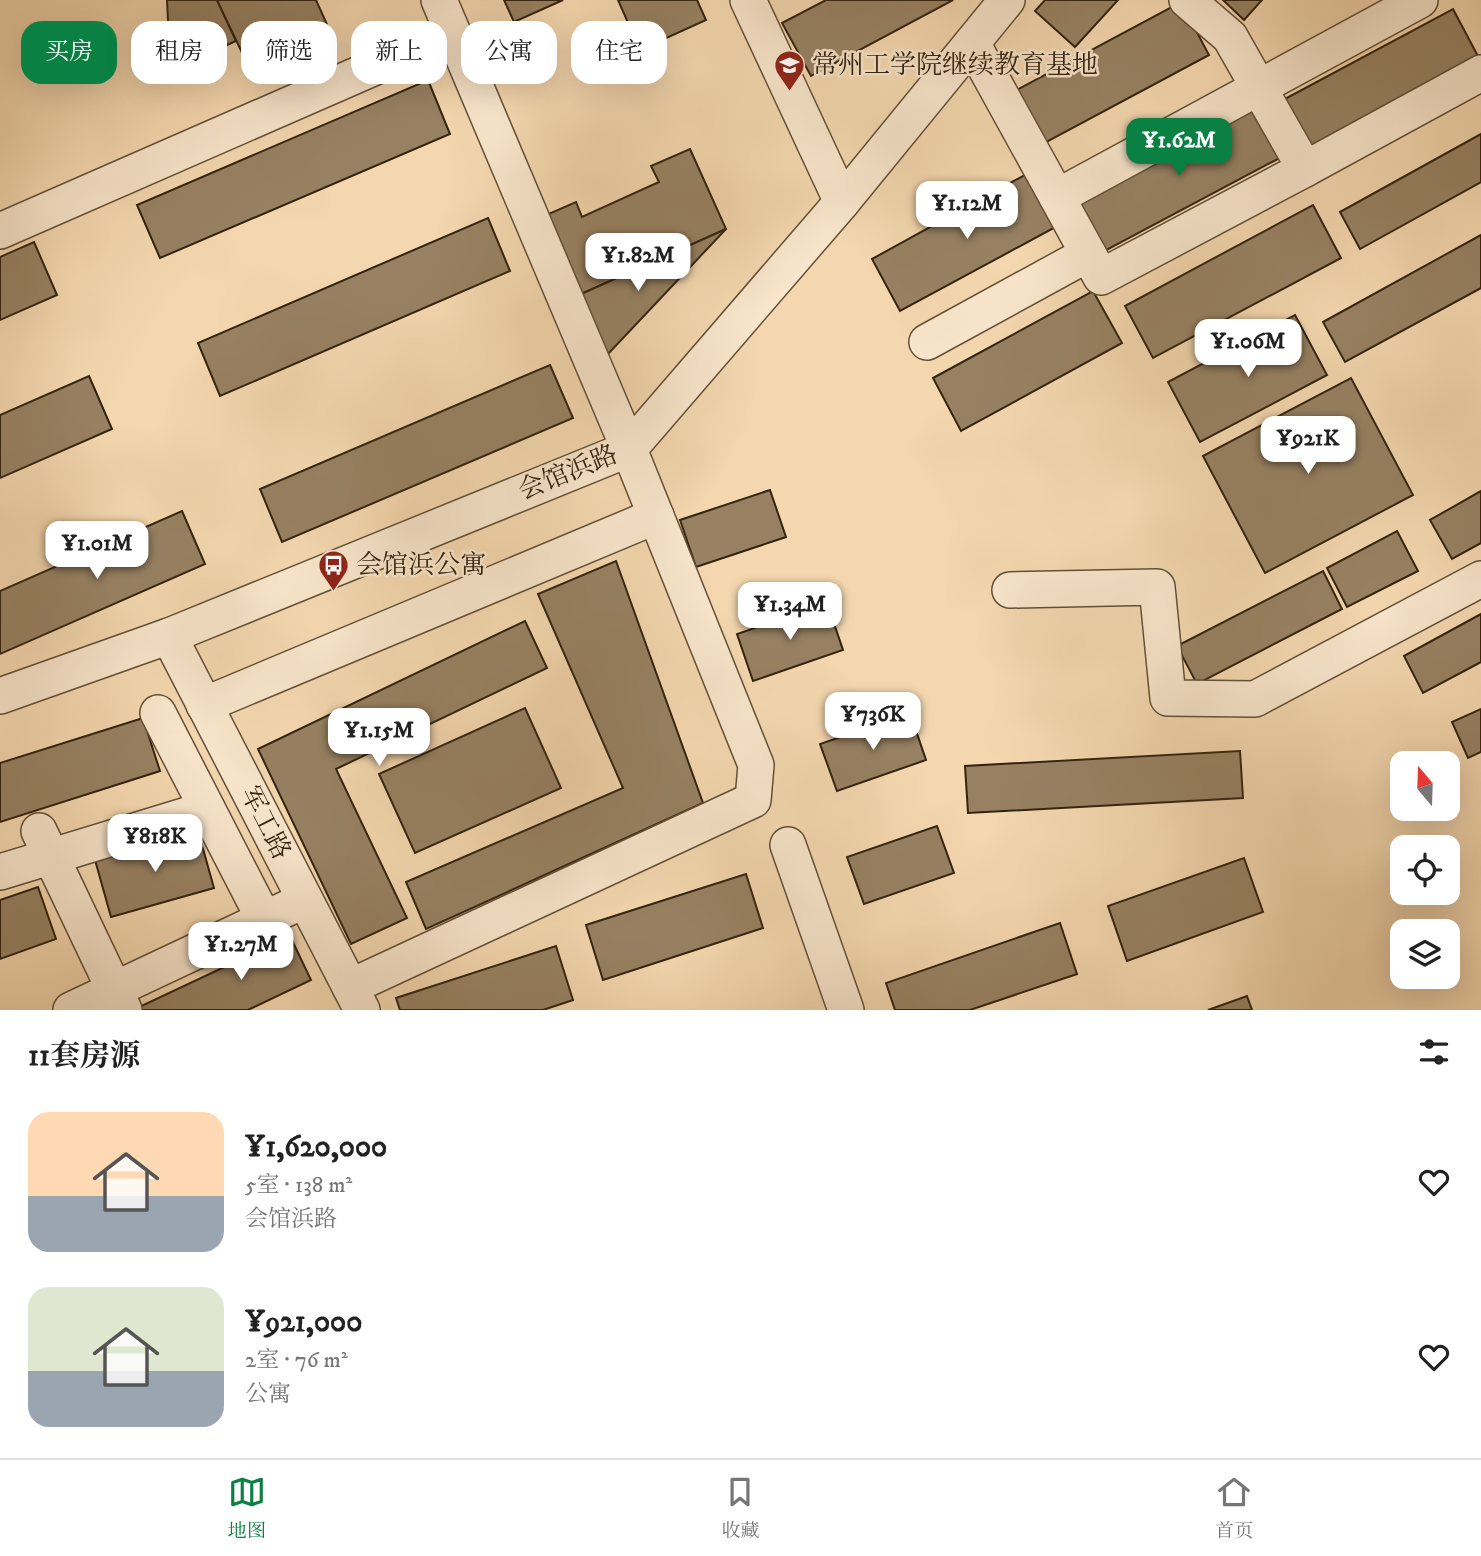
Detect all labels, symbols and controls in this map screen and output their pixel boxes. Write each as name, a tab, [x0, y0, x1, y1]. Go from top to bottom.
chip: 买房	[21, 21, 117, 84]
chip: 租房	[131, 21, 227, 84]
chip: 筛选	[241, 21, 337, 84]
chip: 新上	[351, 21, 447, 84]
chip: 公寓	[461, 21, 557, 84]
chip: 住宅	[571, 21, 667, 84]
school or university icon: 常州工学院继续教育基地	[772, 48, 806, 92]
place label: 常州工学院继续教育基地	[812, 49, 1098, 82]
pin: ¥1.62M	[1122, 118, 1236, 178]
text: ¥1.62M	[1142, 126, 1216, 155]
pin: ¥1.12M	[910, 182, 1024, 241]
text: ¥1.12M	[932, 189, 1002, 218]
pin: ¥1.82M	[581, 233, 695, 293]
text: ¥1.82M	[601, 241, 675, 270]
pin: ¥1.06M	[1191, 320, 1305, 379]
text: ¥1.06M	[1211, 327, 1285, 356]
pin: ¥921K	[1259, 416, 1357, 476]
text: ¥921K	[1277, 424, 1339, 453]
street label: 会馆浜路	[514, 438, 622, 508]
pin: ¥1.01M	[40, 522, 154, 581]
text: ¥1.01M	[61, 529, 133, 558]
bus stop icon: 会馆浜公寓	[316, 548, 350, 592]
place label: 会馆浜公寓	[356, 549, 486, 582]
pin: ¥1.34M	[733, 582, 847, 642]
text: ¥1.34M	[754, 590, 826, 619]
pin: ¥736K	[824, 692, 922, 752]
text: ¥736K	[841, 700, 905, 729]
pin: ¥1.15M	[322, 708, 436, 768]
text: ¥1.15M	[344, 716, 414, 745]
north arrow	[1390, 751, 1460, 821]
map controls	[1390, 751, 1460, 989]
street label: 军工路	[233, 781, 297, 865]
pin: ¥818K	[106, 814, 204, 874]
text: ¥818K	[123, 822, 187, 851]
button: locate	[1390, 835, 1460, 905]
button: layers	[1390, 919, 1460, 989]
pin: ¥1.27M	[184, 922, 298, 982]
text: ¥1.27M	[204, 930, 278, 959]
icon: filters	[1415, 1033, 1453, 1071]
text: 11套房源	[28, 1038, 140, 1075]
text: ¥1,620,000	[245, 1129, 387, 1166]
icon: home	[84, 1140, 168, 1224]
icon: heart	[1415, 1163, 1453, 1201]
text: 5室 · 138 m²	[245, 1171, 352, 1200]
text: 会馆浜路	[245, 1205, 337, 1234]
text: ¥921,000	[245, 1304, 362, 1341]
icon: home	[84, 1315, 168, 1399]
icon: heart	[1415, 1338, 1453, 1376]
text: 2室 · 76 m²	[245, 1346, 348, 1375]
text: 公寓	[245, 1380, 291, 1409]
tab: 地图	[228, 1473, 266, 1543]
tab: 收藏	[721, 1473, 759, 1543]
tab: 首页	[1215, 1473, 1253, 1543]

